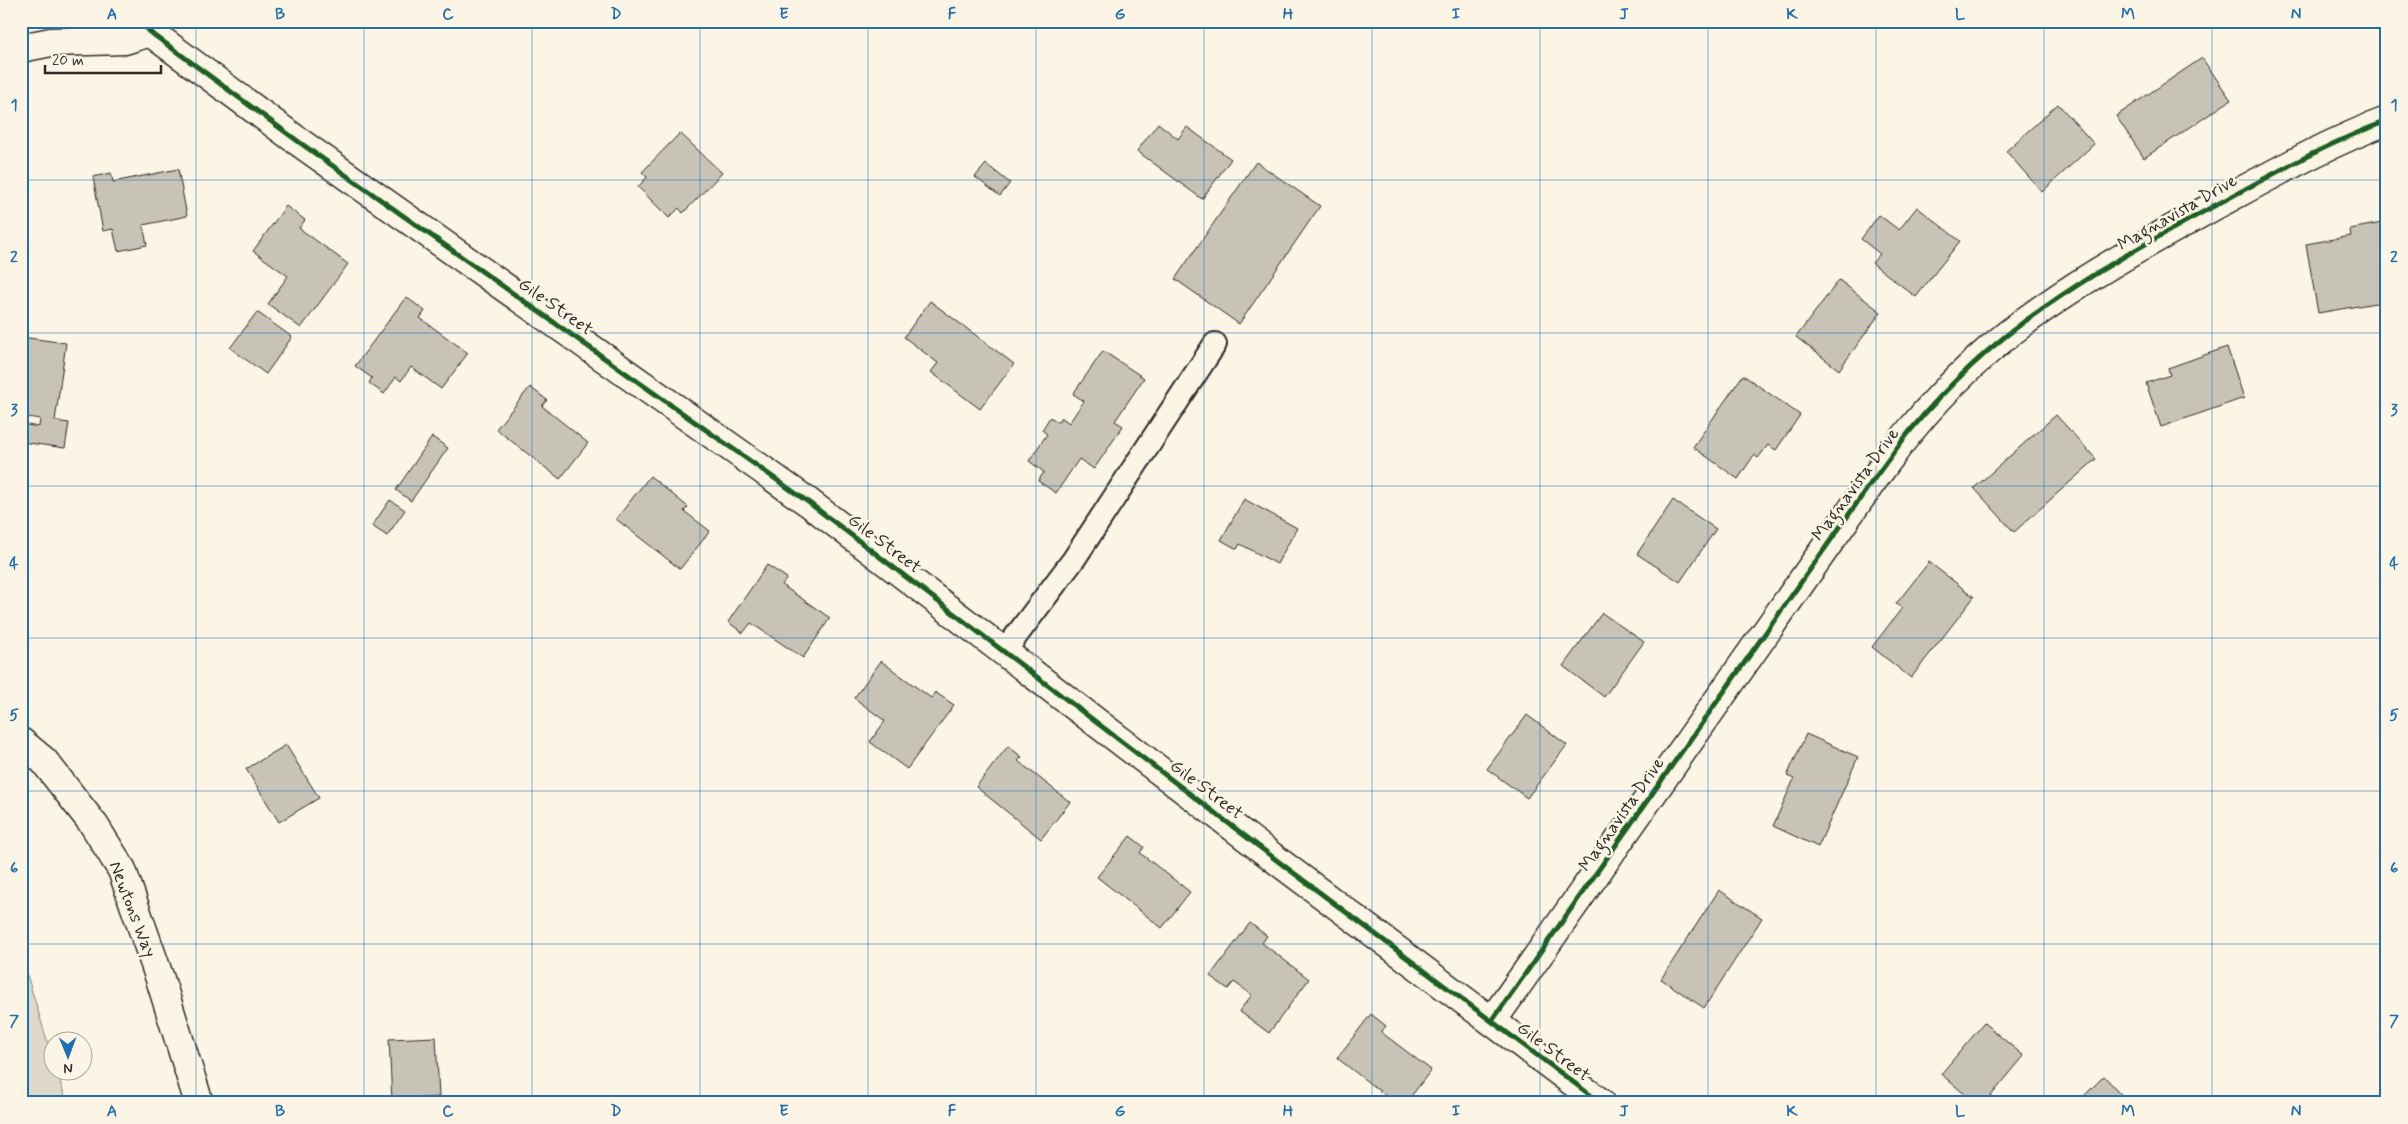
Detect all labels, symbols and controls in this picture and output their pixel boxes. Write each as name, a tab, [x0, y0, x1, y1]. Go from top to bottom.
text: A	[107, 4, 117, 25]
text: B	[275, 4, 285, 25]
text: C	[442, 4, 454, 25]
text: D	[610, 4, 622, 25]
text: E	[779, 4, 789, 25]
text: F	[948, 4, 957, 25]
text: G	[1115, 4, 1126, 25]
text: H	[1283, 4, 1294, 25]
text: I	[1452, 4, 1461, 25]
text: J	[1619, 4, 1629, 25]
text: K	[1786, 4, 1798, 25]
text: L	[1955, 4, 1966, 25]
text: M	[2121, 4, 2135, 25]
text: N	[2291, 4, 2301, 25]
scale bar	[45, 42, 161, 74]
text: 20 m	[52, 51, 84, 71]
text: 1	[10, 95, 18, 116]
text: 1	[2390, 95, 2398, 116]
street label: Magnavista Drive	[2113, 169, 2243, 259]
text: 2	[10, 247, 18, 268]
text: 2	[2390, 247, 2398, 268]
street label: Gile Street	[513, 272, 598, 341]
text: 3	[10, 400, 18, 421]
text: 3	[2390, 400, 2398, 421]
street label: Magnavista Drive	[1807, 423, 1907, 547]
street label: Gile Street	[843, 508, 926, 579]
text: 4	[9, 553, 19, 574]
text: 4	[2389, 553, 2399, 574]
text: 5	[9, 705, 19, 726]
text: 5	[2389, 705, 2399, 726]
street label: Magnavista Drive	[1573, 753, 1672, 878]
street label: Gile Street	[1165, 754, 1248, 825]
text: 6	[10, 858, 18, 879]
street label: Newtons Way	[103, 858, 161, 961]
text: 6	[2390, 858, 2398, 879]
text: 7	[9, 1011, 19, 1032]
text: 7	[2389, 1011, 2399, 1032]
street label: Gile Street	[1512, 1016, 1595, 1087]
north arrow	[42, 1032, 92, 1082]
text: N	[63, 1059, 73, 1077]
text: A	[107, 1101, 117, 1122]
text: B	[275, 1101, 285, 1122]
text: C	[442, 1101, 454, 1122]
text: D	[610, 1101, 622, 1122]
text: E	[779, 1101, 789, 1122]
text: F	[948, 1101, 957, 1122]
text: G	[1115, 1101, 1126, 1122]
text: H	[1283, 1101, 1294, 1122]
text: I	[1452, 1101, 1461, 1122]
text: J	[1619, 1101, 1629, 1122]
text: K	[1786, 1101, 1798, 1122]
text: L	[1955, 1101, 1966, 1122]
text: M	[2121, 1101, 2135, 1122]
text: N	[2291, 1101, 2301, 1122]

